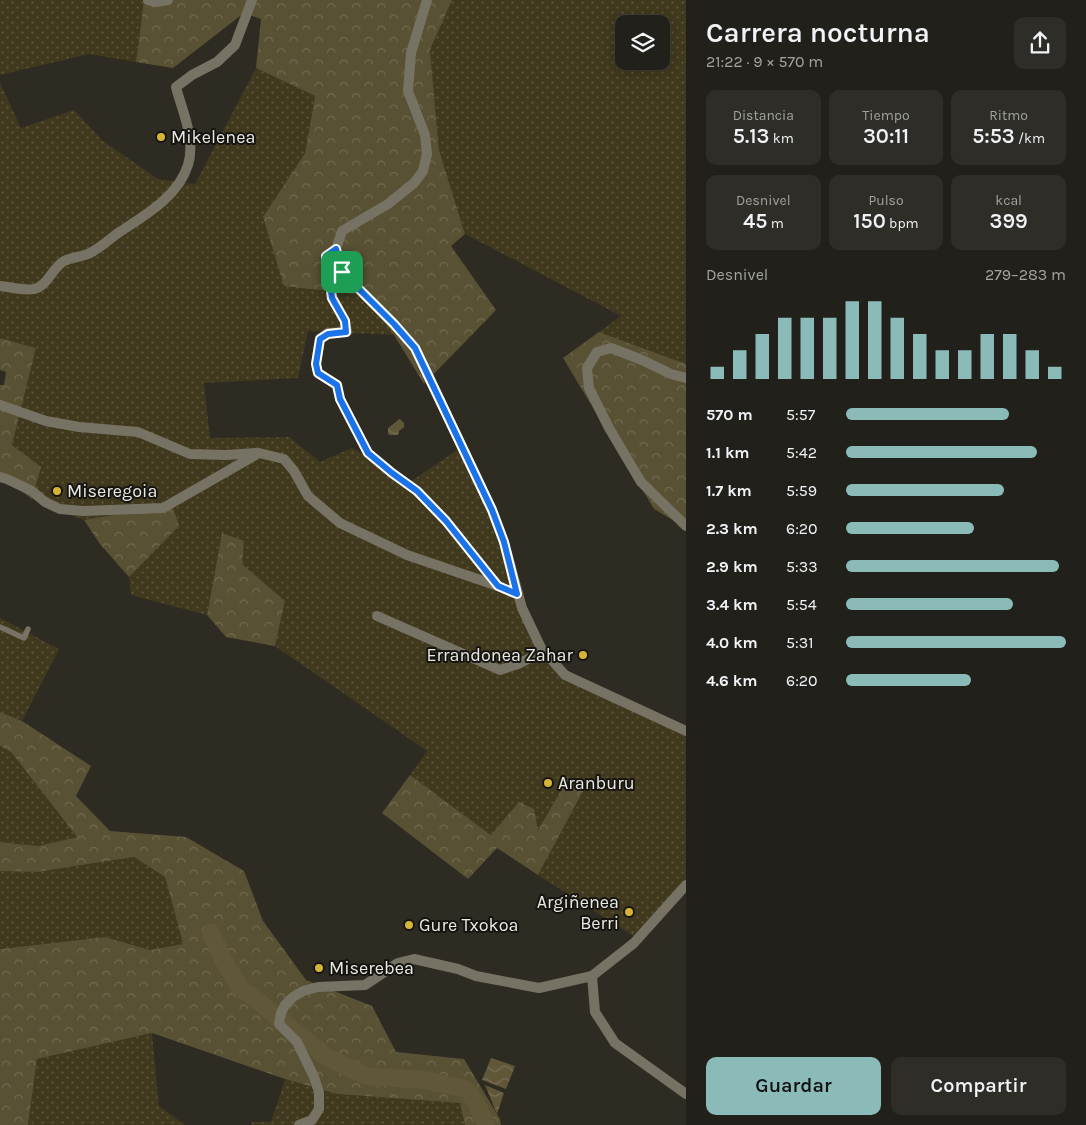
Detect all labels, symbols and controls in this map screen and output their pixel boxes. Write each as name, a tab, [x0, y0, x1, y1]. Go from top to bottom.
map controls	[615, 15, 670, 70]
button: layers	[615, 15, 670, 70]
text: Carrera nocturna	[706, 16, 930, 49]
button: share	[1014, 17, 1066, 69]
text: 21:22 · 9 × 570 m	[706, 52, 823, 71]
text: Distancia	[733, 107, 794, 124]
text: Tiempo	[862, 107, 910, 124]
text: Ritmo	[989, 107, 1028, 124]
text: 5.13	[733, 124, 770, 148]
text: 30:11	[863, 124, 909, 148]
text: 5:53	[972, 124, 1015, 148]
place label: Mikelenea	[171, 126, 255, 148]
text: km	[770, 130, 794, 147]
text: /km	[1015, 130, 1045, 147]
marker: Mikelenea	[155, 131, 167, 143]
text: Desnivel	[736, 192, 791, 209]
text: Pulso	[868, 192, 904, 209]
text: kcal	[995, 192, 1022, 209]
text: 45	[743, 209, 767, 233]
text: 150	[853, 209, 886, 233]
text: 399	[990, 209, 1028, 233]
text: m	[767, 215, 784, 232]
text: bpm	[886, 215, 919, 232]
pin	[321, 251, 363, 293]
icon: arrive	[328, 258, 356, 286]
text: Desnivel	[706, 265, 768, 284]
text: 279–283 m	[985, 265, 1066, 284]
text: 570 m	[706, 405, 753, 424]
text: 5:57	[786, 405, 815, 424]
text: 1.1 km	[706, 443, 750, 462]
text: 5:42	[786, 443, 817, 462]
place label: Miseregoia	[67, 480, 157, 502]
text: 1.7 km	[706, 481, 752, 500]
text: 5:59	[786, 481, 817, 500]
marker: Miseregoia	[51, 485, 63, 497]
text: 2.3 km	[706, 519, 758, 538]
text: 6:20	[786, 519, 818, 538]
text: 2.9 km	[706, 557, 758, 576]
text: 5:33	[786, 557, 818, 576]
text: 3.4 km	[706, 595, 758, 614]
text: 5:54	[786, 595, 817, 614]
text: 4.0 km	[706, 633, 758, 652]
text: 5:31	[786, 633, 813, 652]
place label: Errandonea Zahar	[426, 644, 573, 666]
marker: Errandonea Zahar	[577, 649, 589, 661]
text: 4.6 km	[706, 671, 757, 690]
text: 6:20	[786, 671, 818, 690]
place label: Aranburu	[558, 772, 635, 794]
marker: Aranburu	[542, 777, 554, 789]
place label: Argiñenea Berri	[537, 891, 619, 934]
marker: Argiñenea Berri	[623, 906, 635, 918]
place label: Gure Txokoa	[419, 914, 518, 936]
marker: Gure Txokoa	[403, 919, 415, 931]
place label: Miserebea	[329, 957, 414, 979]
marker: Miserebea	[313, 962, 325, 974]
button: Guardar	[706, 1057, 881, 1115]
button: Compartir	[891, 1057, 1066, 1115]

